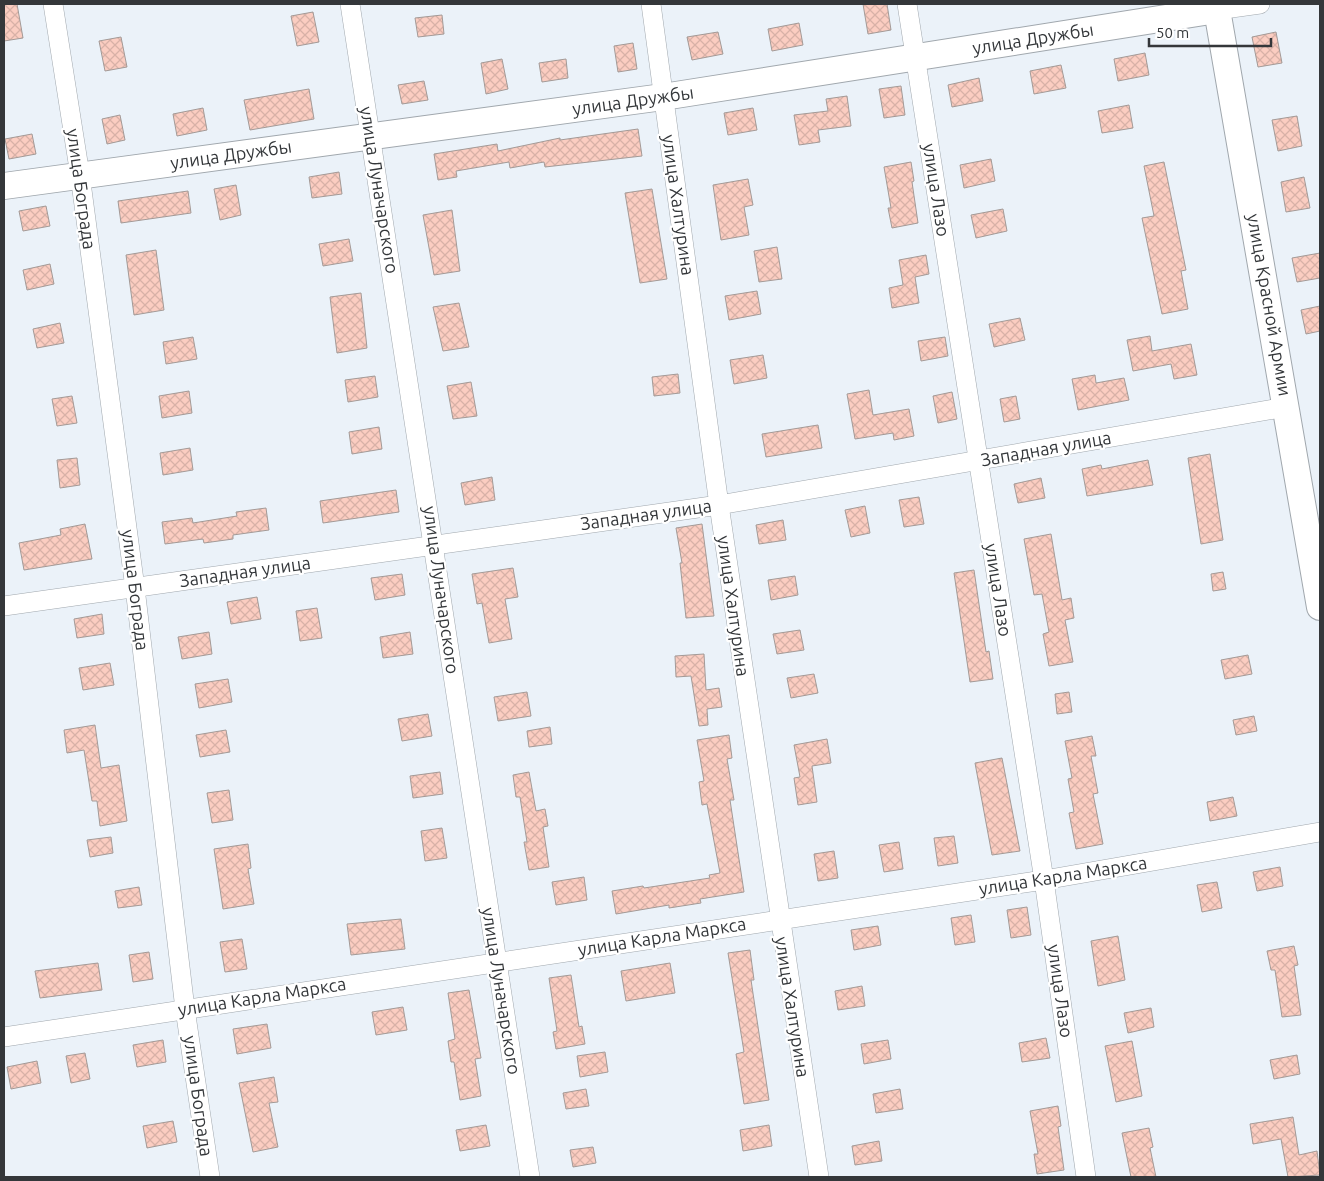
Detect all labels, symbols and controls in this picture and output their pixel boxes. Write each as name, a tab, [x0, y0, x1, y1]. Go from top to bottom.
scale bar	[1149, 15, 1272, 47]
street label: улица Дружбы	[971, 19, 1095, 57]
text: 50 m	[1156, 24, 1189, 41]
street label: улица Дружбы	[571, 82, 695, 118]
street label: улица Луначарского	[357, 105, 403, 275]
street label: улица Бограда	[64, 127, 100, 251]
street label: улица Халтурина	[659, 133, 699, 277]
street label: улица Дружбы	[169, 136, 293, 172]
street label: улица Лазо	[920, 142, 954, 238]
street label: улица Красной Армии	[1244, 212, 1296, 398]
street label: Западная улица	[979, 427, 1113, 469]
street label: Западная улица	[579, 495, 713, 533]
street label: улица Луначарского	[420, 505, 464, 675]
street label: улица Бограда	[119, 528, 153, 652]
street label: улица Халтурина	[714, 534, 754, 678]
street label: улица Лазо	[982, 542, 1016, 638]
street label: Западная улица	[178, 552, 312, 590]
street label: улица Карла Маркса	[977, 852, 1148, 898]
street label: улица Луначарского	[479, 906, 525, 1076]
street label: улица Карла Маркса	[576, 913, 747, 959]
street label: улица Халтурина	[772, 935, 814, 1079]
street label: улица Лазо	[1045, 943, 1077, 1039]
street label: улица Карла Маркса	[176, 973, 347, 1019]
street label: улица Бограда	[181, 1034, 217, 1158]

